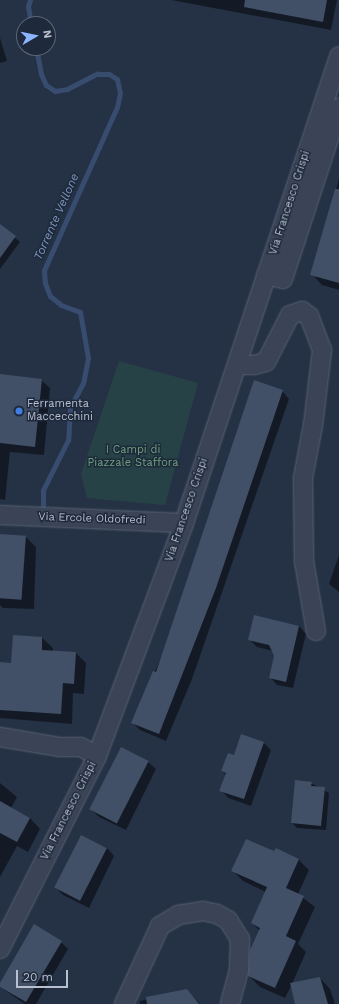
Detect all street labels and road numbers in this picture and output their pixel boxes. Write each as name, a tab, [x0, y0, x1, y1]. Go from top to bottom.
street label: Via Francesco Crispi	[267, 149, 313, 257]
street label: Via Francesco Crispi	[163, 456, 211, 564]
street label: Via Ercole Oldofredi	[38, 511, 146, 527]
street label: Via Francesco Crispi	[38, 759, 100, 863]

